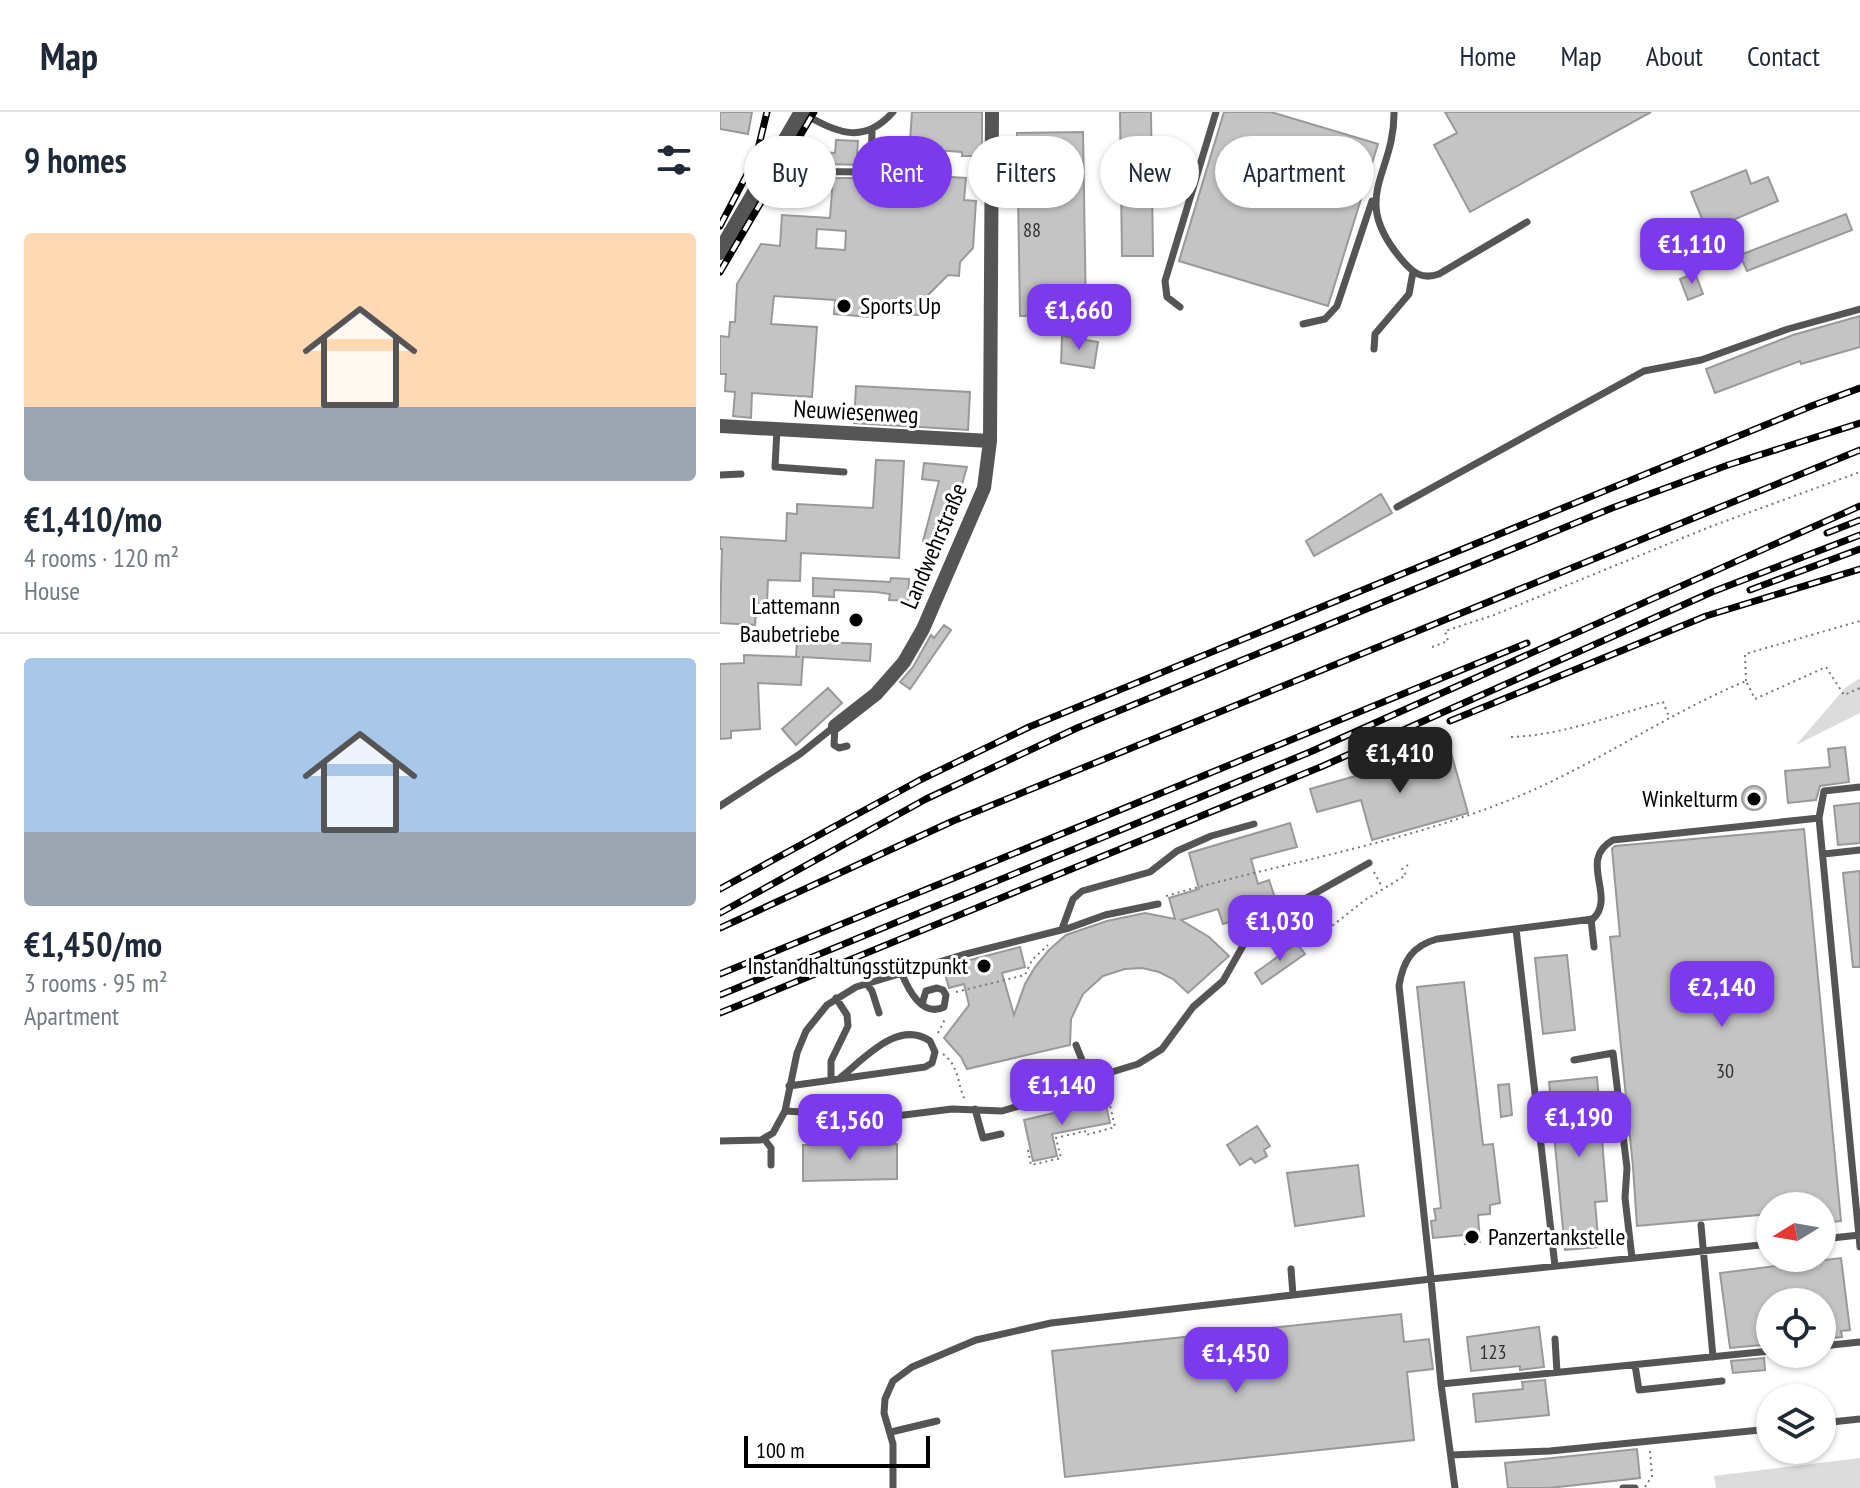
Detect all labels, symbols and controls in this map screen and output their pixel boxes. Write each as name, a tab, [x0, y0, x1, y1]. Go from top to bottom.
text: Map	[40, 31, 98, 80]
text: Home	[1460, 37, 1516, 74]
text: Map	[1560, 37, 1602, 74]
text: About	[1646, 37, 1703, 74]
text: Contact	[1747, 37, 1820, 74]
chip: Buy	[744, 136, 836, 208]
chip: Rent	[852, 136, 952, 208]
chip: Filters	[968, 136, 1084, 208]
chip: New	[1100, 136, 1199, 208]
chip: Apartment	[1215, 136, 1374, 208]
text: 9 homes	[24, 138, 127, 182]
icon: filters	[652, 138, 696, 182]
house number: 88	[1023, 217, 1041, 243]
pin: €1,110	[1627, 218, 1757, 286]
text: €1,110	[1658, 227, 1726, 260]
pin: €1,660	[1014, 284, 1144, 352]
icon: home	[288, 285, 432, 429]
place label: Sports Up	[860, 290, 941, 321]
text: €1,660	[1045, 293, 1113, 326]
marker: Sports Up	[835, 297, 853, 315]
street label: Neuwiesenweg	[793, 393, 919, 430]
street label: Landwehrstraße	[893, 478, 974, 613]
text: €1,410/mo	[24, 497, 162, 541]
text: 4 rooms · 120 m²	[24, 541, 179, 574]
text: House	[24, 574, 80, 607]
place label: Lattemann Baubetriebe	[740, 590, 840, 649]
marker: Lattemann Baubetriebe	[847, 611, 865, 629]
icon: home	[288, 710, 432, 854]
pin: €1,410	[1335, 727, 1465, 795]
text: €1,410	[1366, 736, 1434, 769]
place label: Winkelturm	[1642, 783, 1738, 814]
marker: Winkelturm	[1745, 790, 1763, 808]
pin: €1,030	[1215, 895, 1345, 963]
text: €1,030	[1246, 904, 1314, 937]
text: €1,450/mo	[24, 922, 162, 966]
place label: Instandhaltungsstützpunkt	[747, 950, 968, 981]
marker: Instandhaltungsstützpunkt	[975, 957, 993, 975]
pin: €2,140	[1657, 961, 1787, 1029]
text: 3 rooms · 95 m²	[24, 966, 168, 999]
text: €2,140	[1688, 970, 1756, 1003]
text: Apartment	[24, 999, 119, 1032]
house number: 30	[1716, 1058, 1734, 1084]
pin: €1,140	[997, 1059, 1127, 1127]
text: €1,140	[1028, 1068, 1096, 1101]
pin: €1,190	[1514, 1091, 1644, 1159]
pin: €1,560	[785, 1094, 915, 1162]
text: €1,190	[1545, 1100, 1613, 1133]
text: €1,560	[816, 1103, 884, 1136]
north arrow	[1756, 1192, 1836, 1272]
map controls	[1756, 1192, 1836, 1464]
place label: Panzertankstelle	[1488, 1221, 1625, 1252]
marker: Panzertankstelle	[1463, 1228, 1481, 1246]
button: locate	[1756, 1288, 1836, 1368]
pin: €1,450	[1171, 1327, 1301, 1395]
text: €1,450	[1202, 1336, 1270, 1369]
house number: 123	[1480, 1339, 1507, 1365]
button: layers	[1756, 1384, 1836, 1464]
scale bar	[744, 1432, 930, 1468]
text: 100 m	[756, 1436, 805, 1464]

